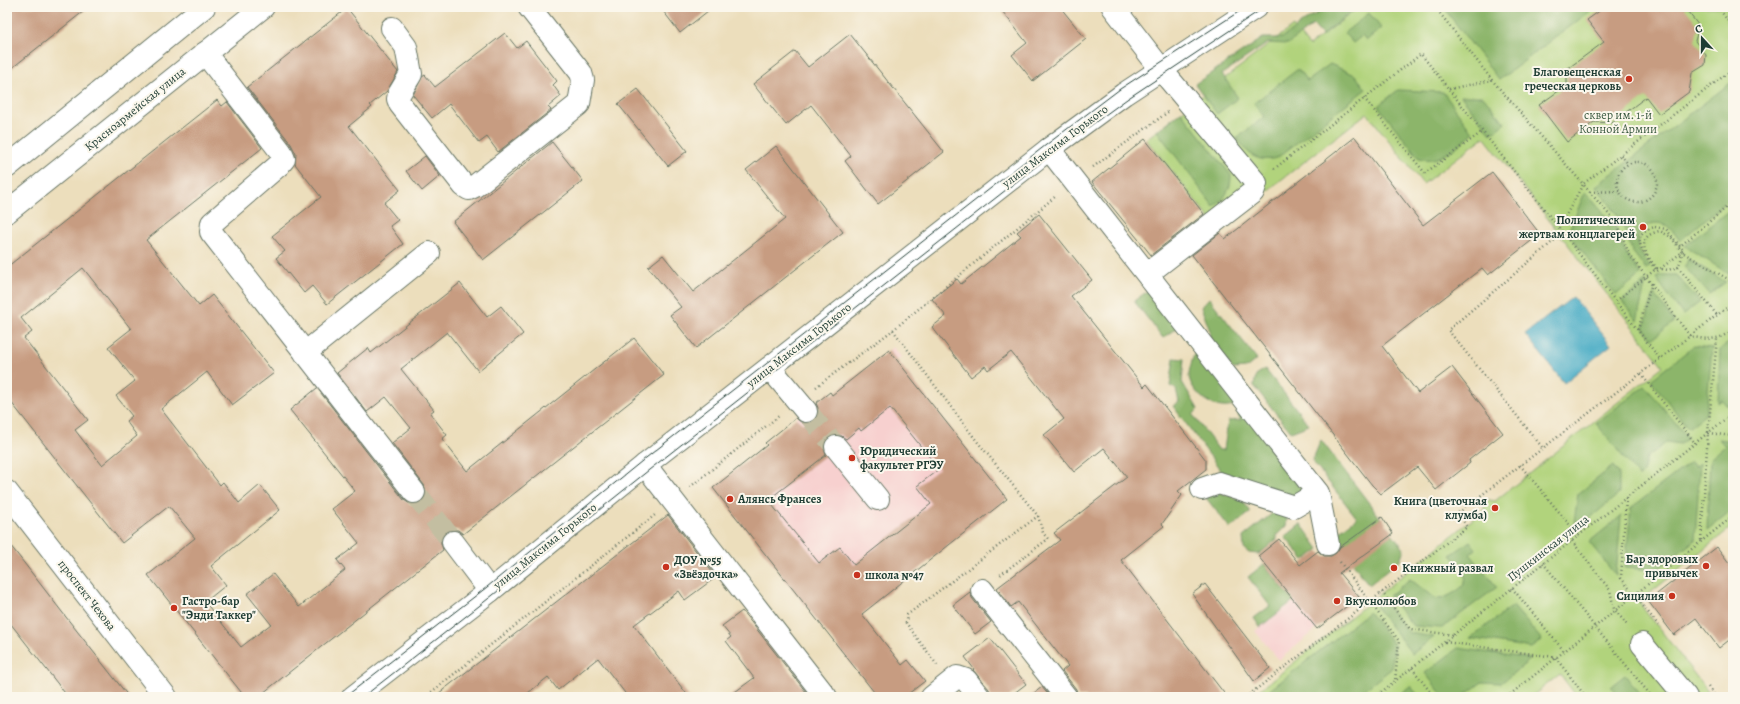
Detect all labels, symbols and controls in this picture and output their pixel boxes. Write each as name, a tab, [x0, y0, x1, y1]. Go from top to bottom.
north arrow	[1682, 18, 1722, 58]
text: С	[1693, 21, 1705, 37]
street label: Красноармейская улица	[81, 63, 189, 155]
place label: Благовещенская греческая церковь	[1524, 64, 1622, 94]
marker: Благовещенская греческая церковь	[1624, 74, 1634, 84]
street label: улица Максима Горького	[998, 101, 1111, 192]
park label: сквер им. 1-й Конной Армии	[1579, 107, 1657, 137]
place label: Политическим жертвам концлагерей	[1519, 212, 1635, 242]
marker: Политическим жертвам концлагерей	[1638, 222, 1648, 232]
street label: улица Максима Горького	[743, 299, 855, 392]
place label: Юридический факультет РГЭУ	[860, 443, 945, 473]
marker: Юридический факультет РГЭУ	[847, 453, 857, 463]
place label: Алянсь Франсез	[737, 491, 821, 507]
place label: Книга (цветочная клумба)	[1394, 493, 1487, 523]
marker: Алянсь Франсез	[725, 494, 735, 504]
street label: улица Максима Горького	[489, 499, 600, 593]
marker: Книга (цветочная клумба)	[1490, 503, 1500, 513]
street label: Пушкинская улица	[1504, 511, 1592, 585]
place label: Бар здоровых привычек	[1626, 551, 1699, 581]
place label: ДОУ №55 «Звёздочка»	[674, 552, 739, 582]
street label: проспект Чехова	[54, 556, 120, 634]
place label: Книжный развал	[1402, 560, 1493, 576]
marker: Бар здоровых привычек	[1701, 561, 1711, 571]
marker: ДОУ №55 «Звёздочка»	[661, 562, 671, 572]
marker: Книжный развал	[1389, 563, 1399, 573]
place label: школа №47	[865, 567, 925, 583]
marker: школа №47	[852, 570, 862, 580]
place label: Сицилия	[1616, 588, 1664, 604]
marker: Сицилия	[1667, 591, 1677, 601]
place label: Гастро-бар "Энди Таккер"	[182, 593, 256, 623]
place label: Вкуснолюбов	[1345, 593, 1416, 609]
marker: Вкуснолюбов	[1332, 596, 1342, 606]
marker: Гастро-бар "Энди Таккер"	[169, 603, 179, 613]

